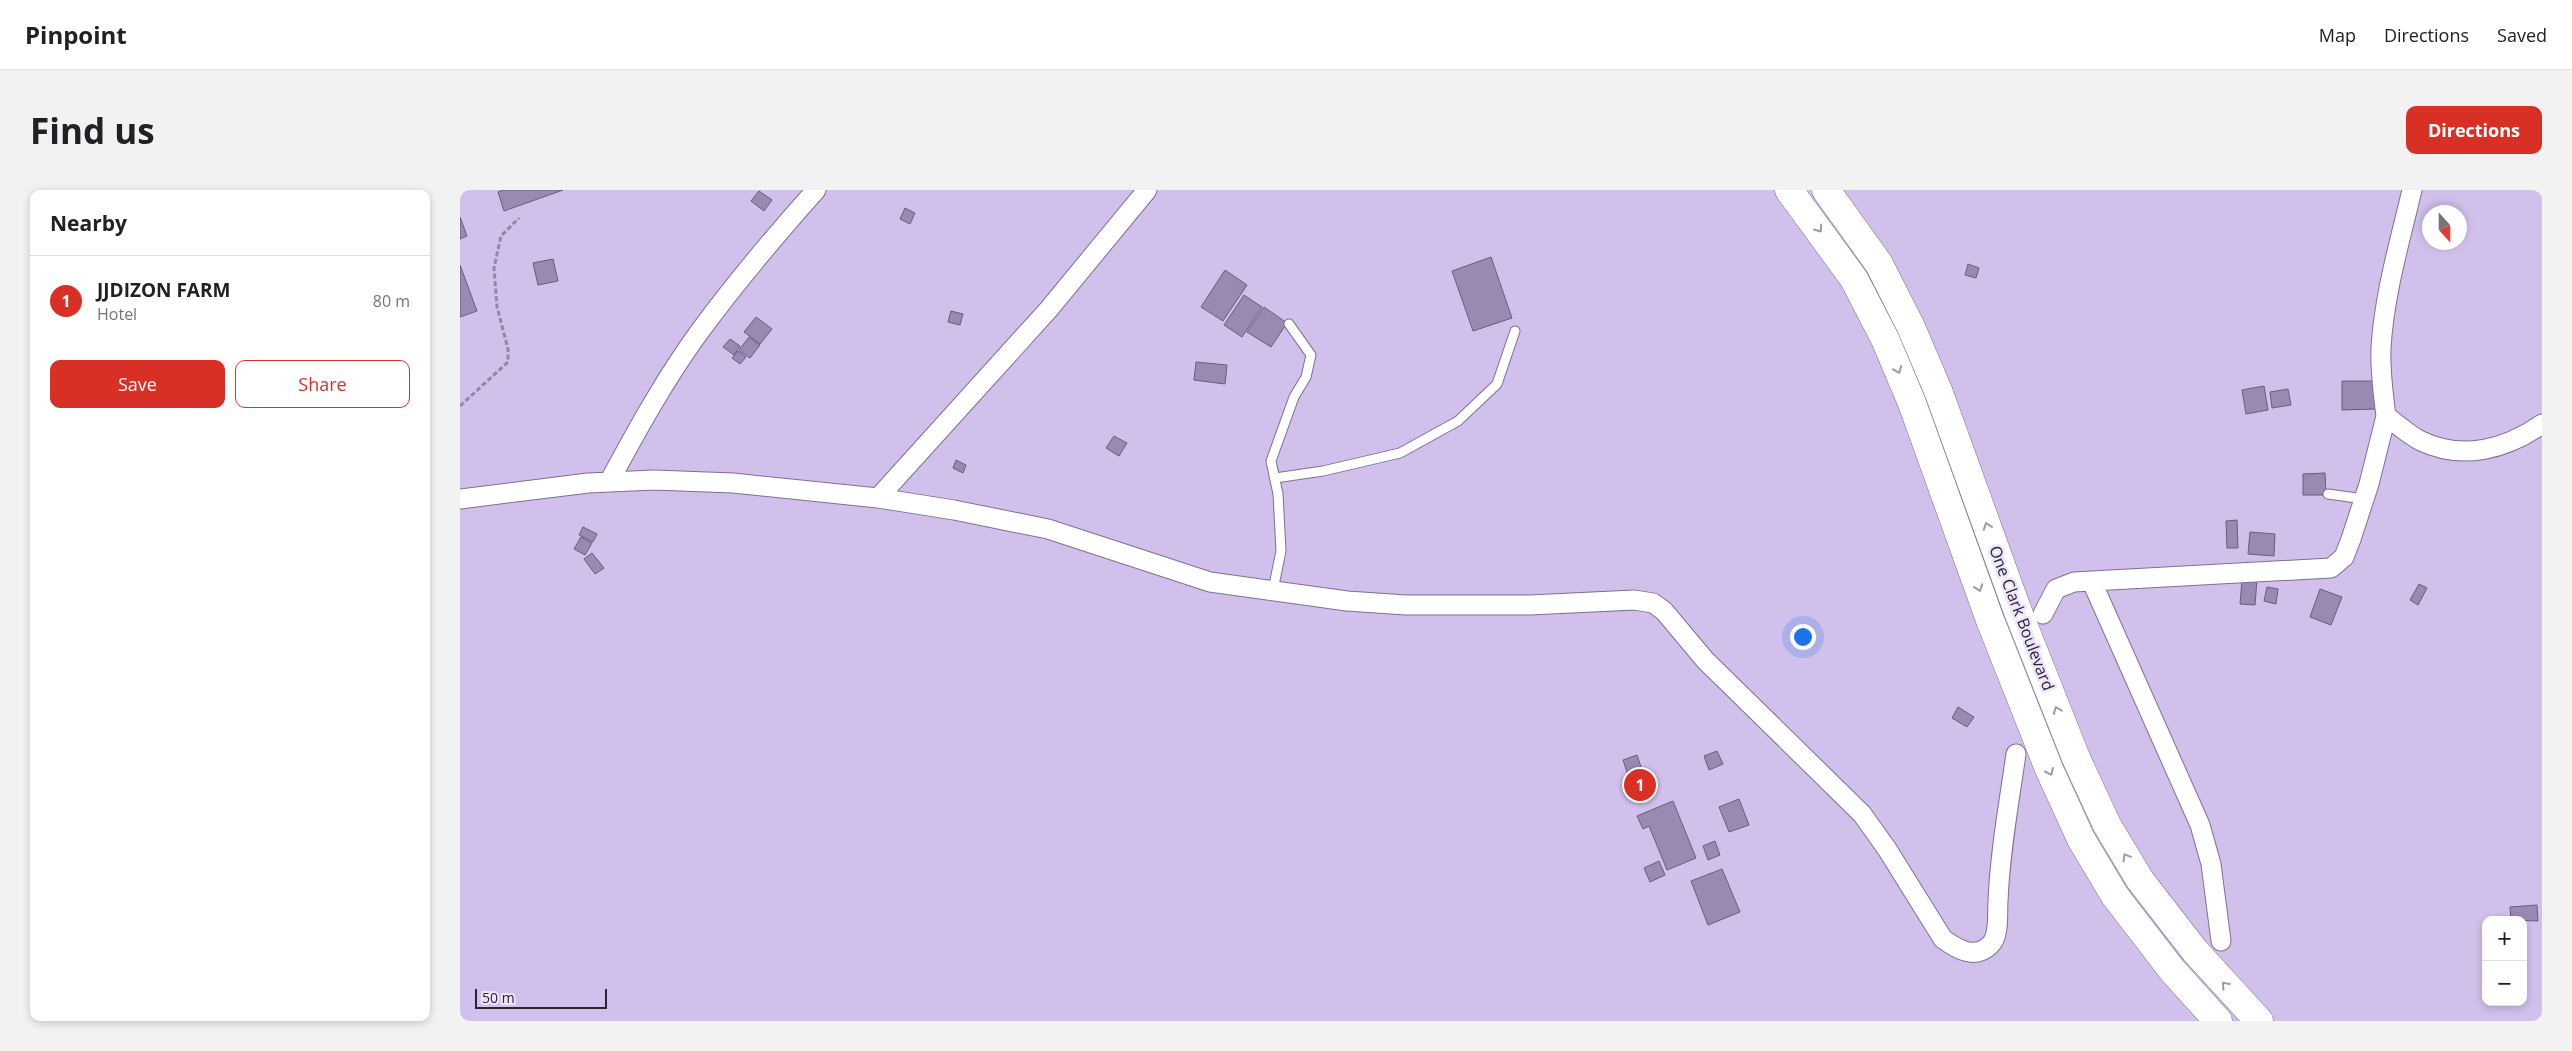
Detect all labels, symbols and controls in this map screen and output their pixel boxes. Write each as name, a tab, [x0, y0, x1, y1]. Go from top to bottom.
text: Pinpoint	[25, 18, 127, 51]
text: Map	[2319, 23, 2356, 47]
text: Directions	[2384, 23, 2469, 47]
text: Saved	[2497, 23, 2547, 47]
button: Directions	[2406, 106, 2542, 154]
text: Find us	[30, 107, 155, 154]
north arrow	[2422, 205, 2467, 250]
text: Nearby	[50, 209, 127, 237]
one-way arrow	[1813, 223, 1822, 233]
text: JJDIZON FARM	[97, 277, 230, 303]
text: 1	[61, 290, 71, 312]
text: 80 m	[373, 290, 410, 312]
text: Hotel	[97, 303, 137, 325]
button: Save	[50, 360, 225, 408]
button: Share	[235, 360, 410, 408]
one-way arrow	[1891, 365, 1902, 374]
one-way arrow	[1983, 522, 1993, 530]
street label: One Clark Boulevard	[1984, 542, 2060, 694]
one-way arrow	[1973, 583, 1983, 592]
your location	[1790, 624, 1816, 650]
one-way arrow	[2053, 706, 2063, 715]
pin: 1	[1624, 766, 1656, 804]
one-way arrow	[2044, 767, 2055, 776]
one-way arrow	[2123, 853, 2133, 862]
map controls	[2482, 916, 2527, 1006]
button: +	[2482, 916, 2527, 961]
button: −	[2482, 961, 2527, 1006]
one-way arrow	[2222, 982, 2231, 991]
scale bar	[475, 986, 608, 1009]
text: 50 m	[482, 988, 515, 1007]

